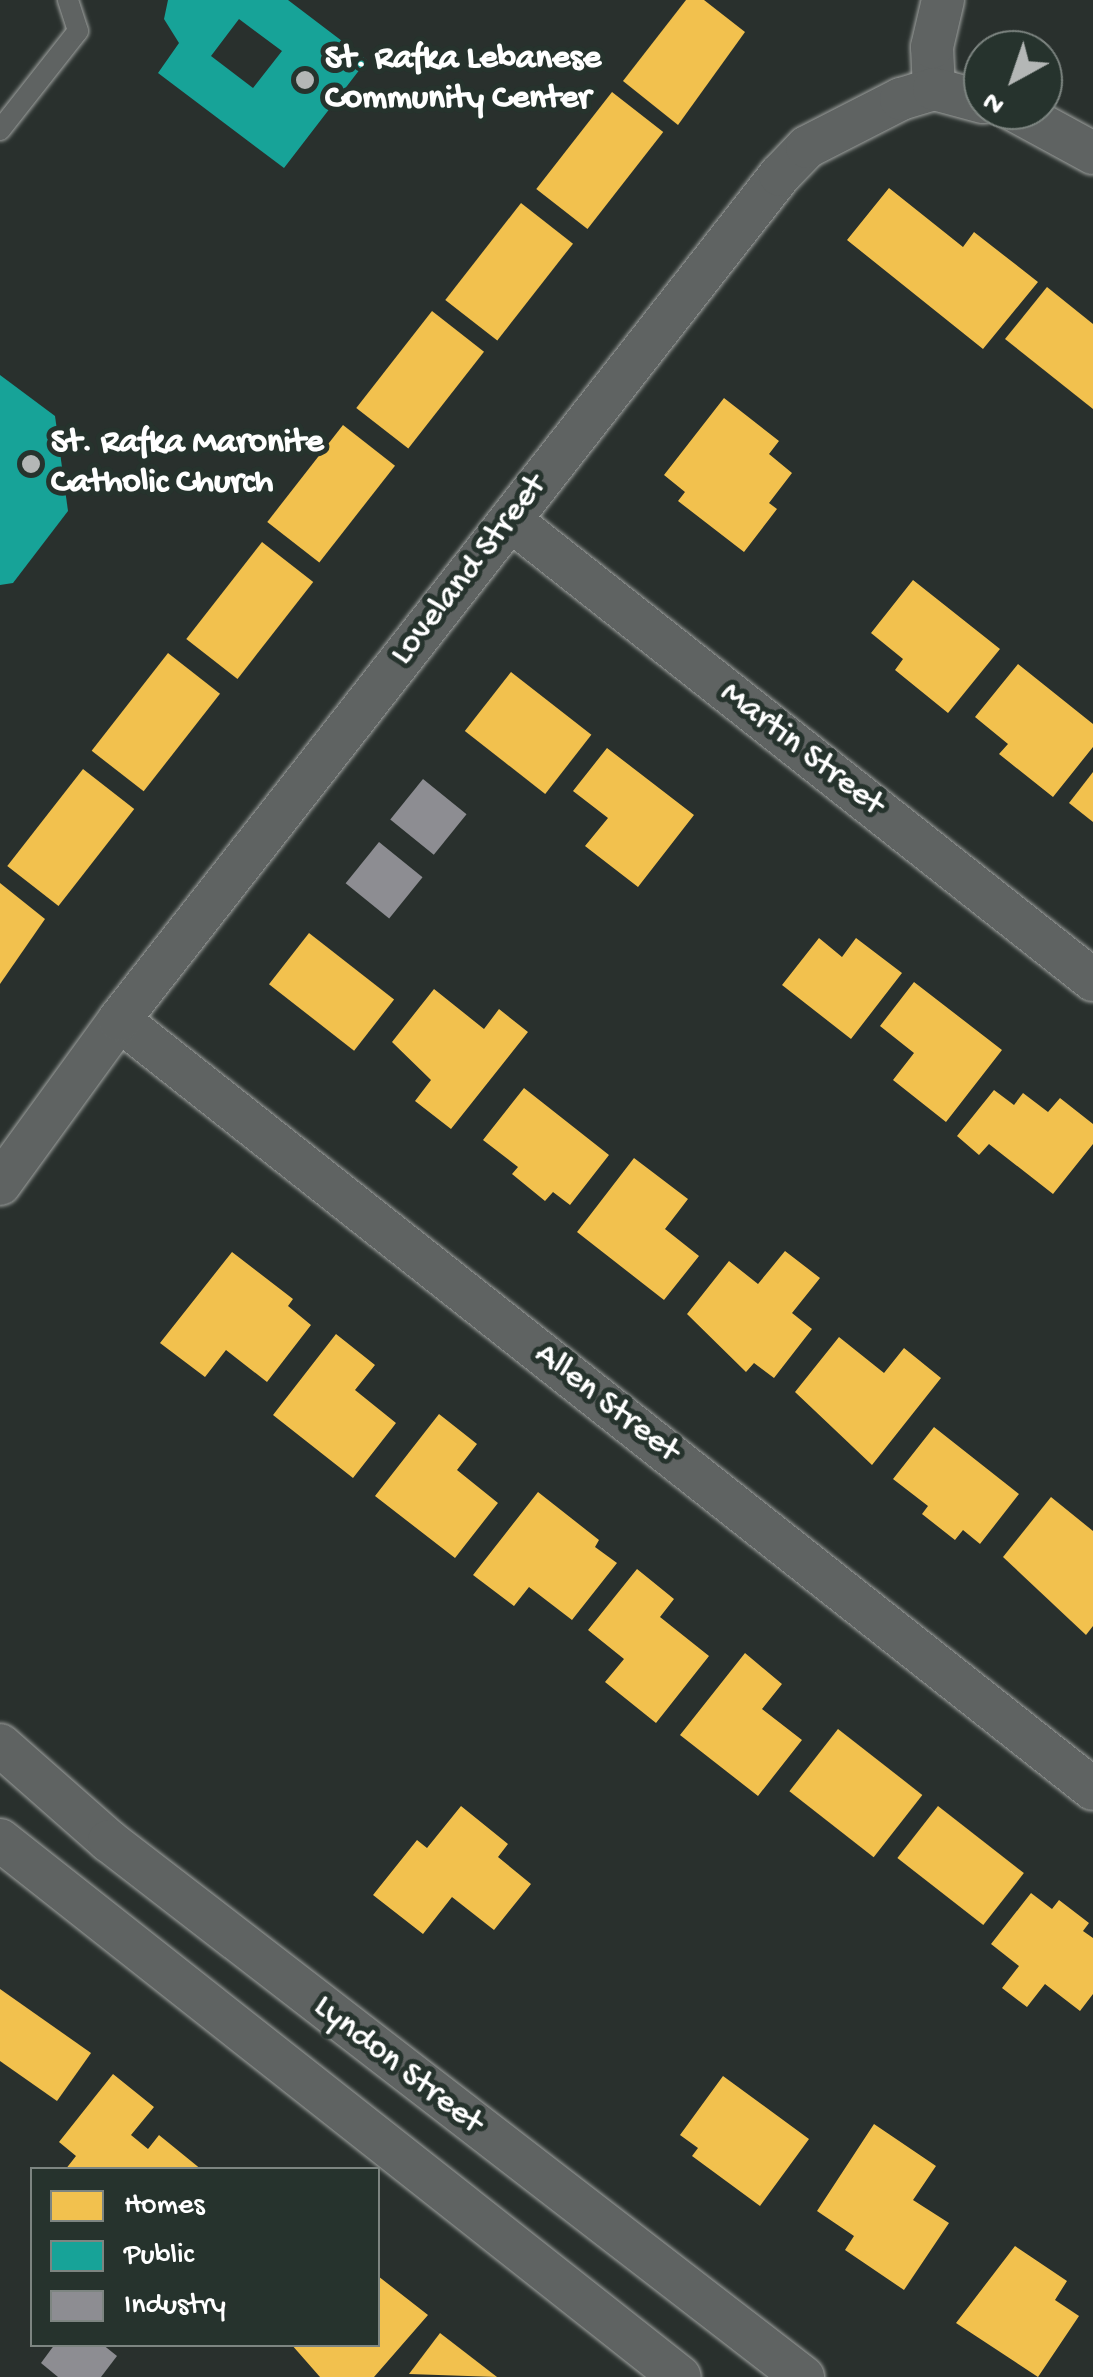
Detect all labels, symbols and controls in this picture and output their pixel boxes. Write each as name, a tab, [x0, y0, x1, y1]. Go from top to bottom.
north arrow	[963, 30, 1063, 130]
place label: St. Rafka Lebanese Community Center	[325, 39, 601, 121]
marker: St. Rafka Lebanese Community Center	[294, 69, 316, 91]
text: N	[977, 83, 1012, 120]
place label: St. Rafka Maronite Catholic Church	[51, 423, 323, 505]
marker: St. Rafka Maronite Catholic Church	[20, 453, 42, 475]
street label: Loveland Street	[383, 467, 557, 675]
street label: Martin Street	[711, 673, 891, 827]
street label: Allen Street	[525, 1334, 687, 1474]
street label: Lyndon Street	[304, 1987, 490, 2145]
legend	[30, 2167, 380, 2347]
text: Homes	[124, 2189, 205, 2224]
text: Public	[124, 2239, 194, 2274]
text: Industry	[124, 2289, 226, 2324]

